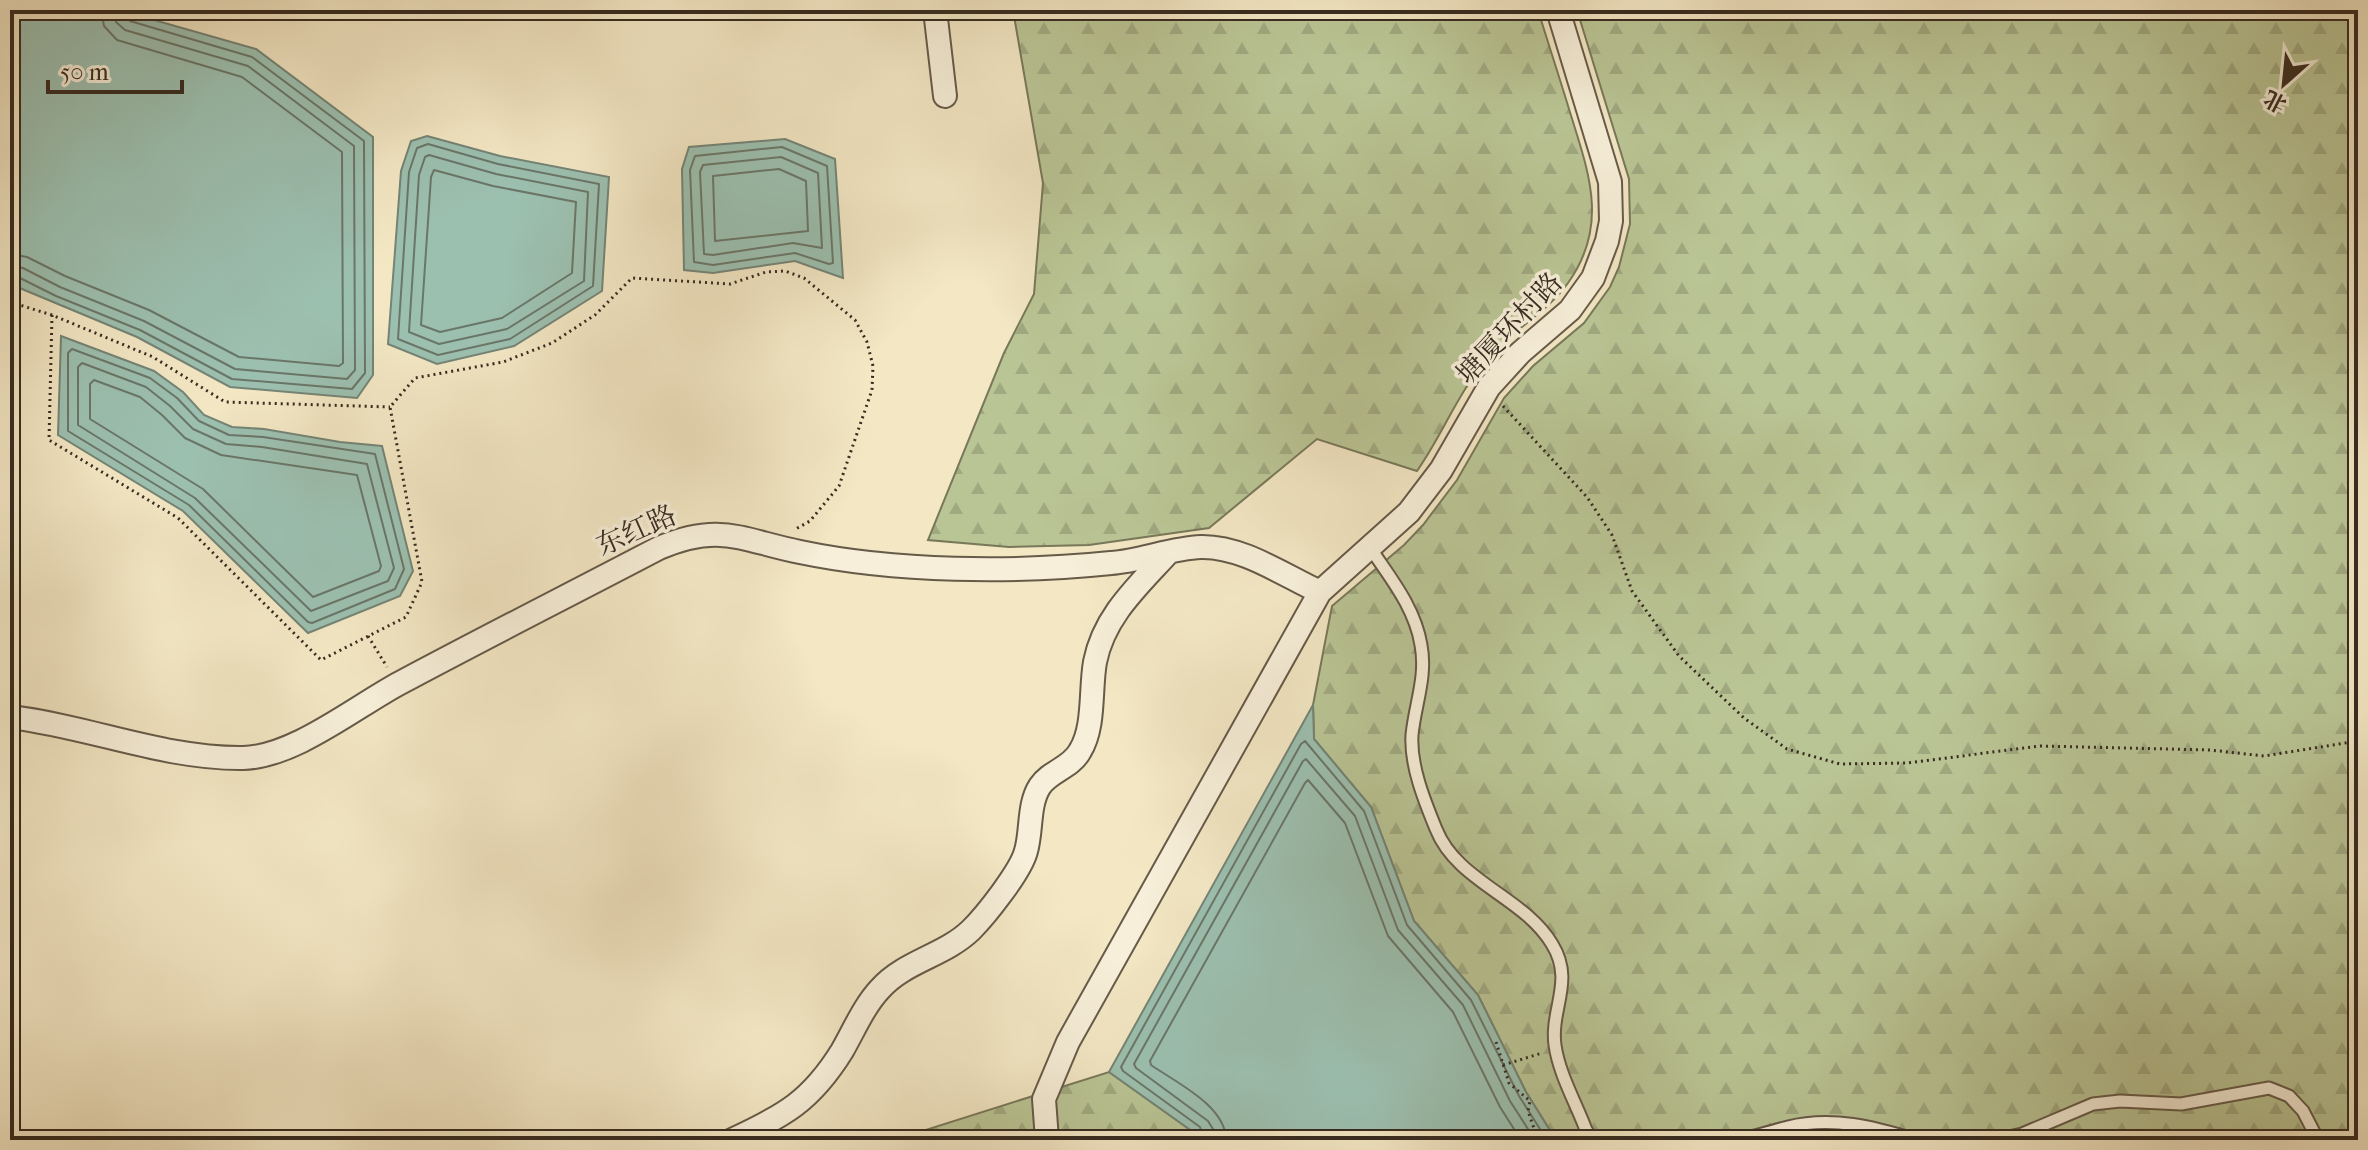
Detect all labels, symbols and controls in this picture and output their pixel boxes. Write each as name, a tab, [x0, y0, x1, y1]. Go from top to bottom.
scale bar	[48, 44, 182, 94]
north arrow	[2244, 44, 2324, 124]
text: 50 m	[60, 58, 109, 86]
text: 北	[2260, 84, 2291, 118]
street label: 塘厦环村路	[1449, 266, 1569, 390]
street label: 东红路	[591, 498, 681, 562]

